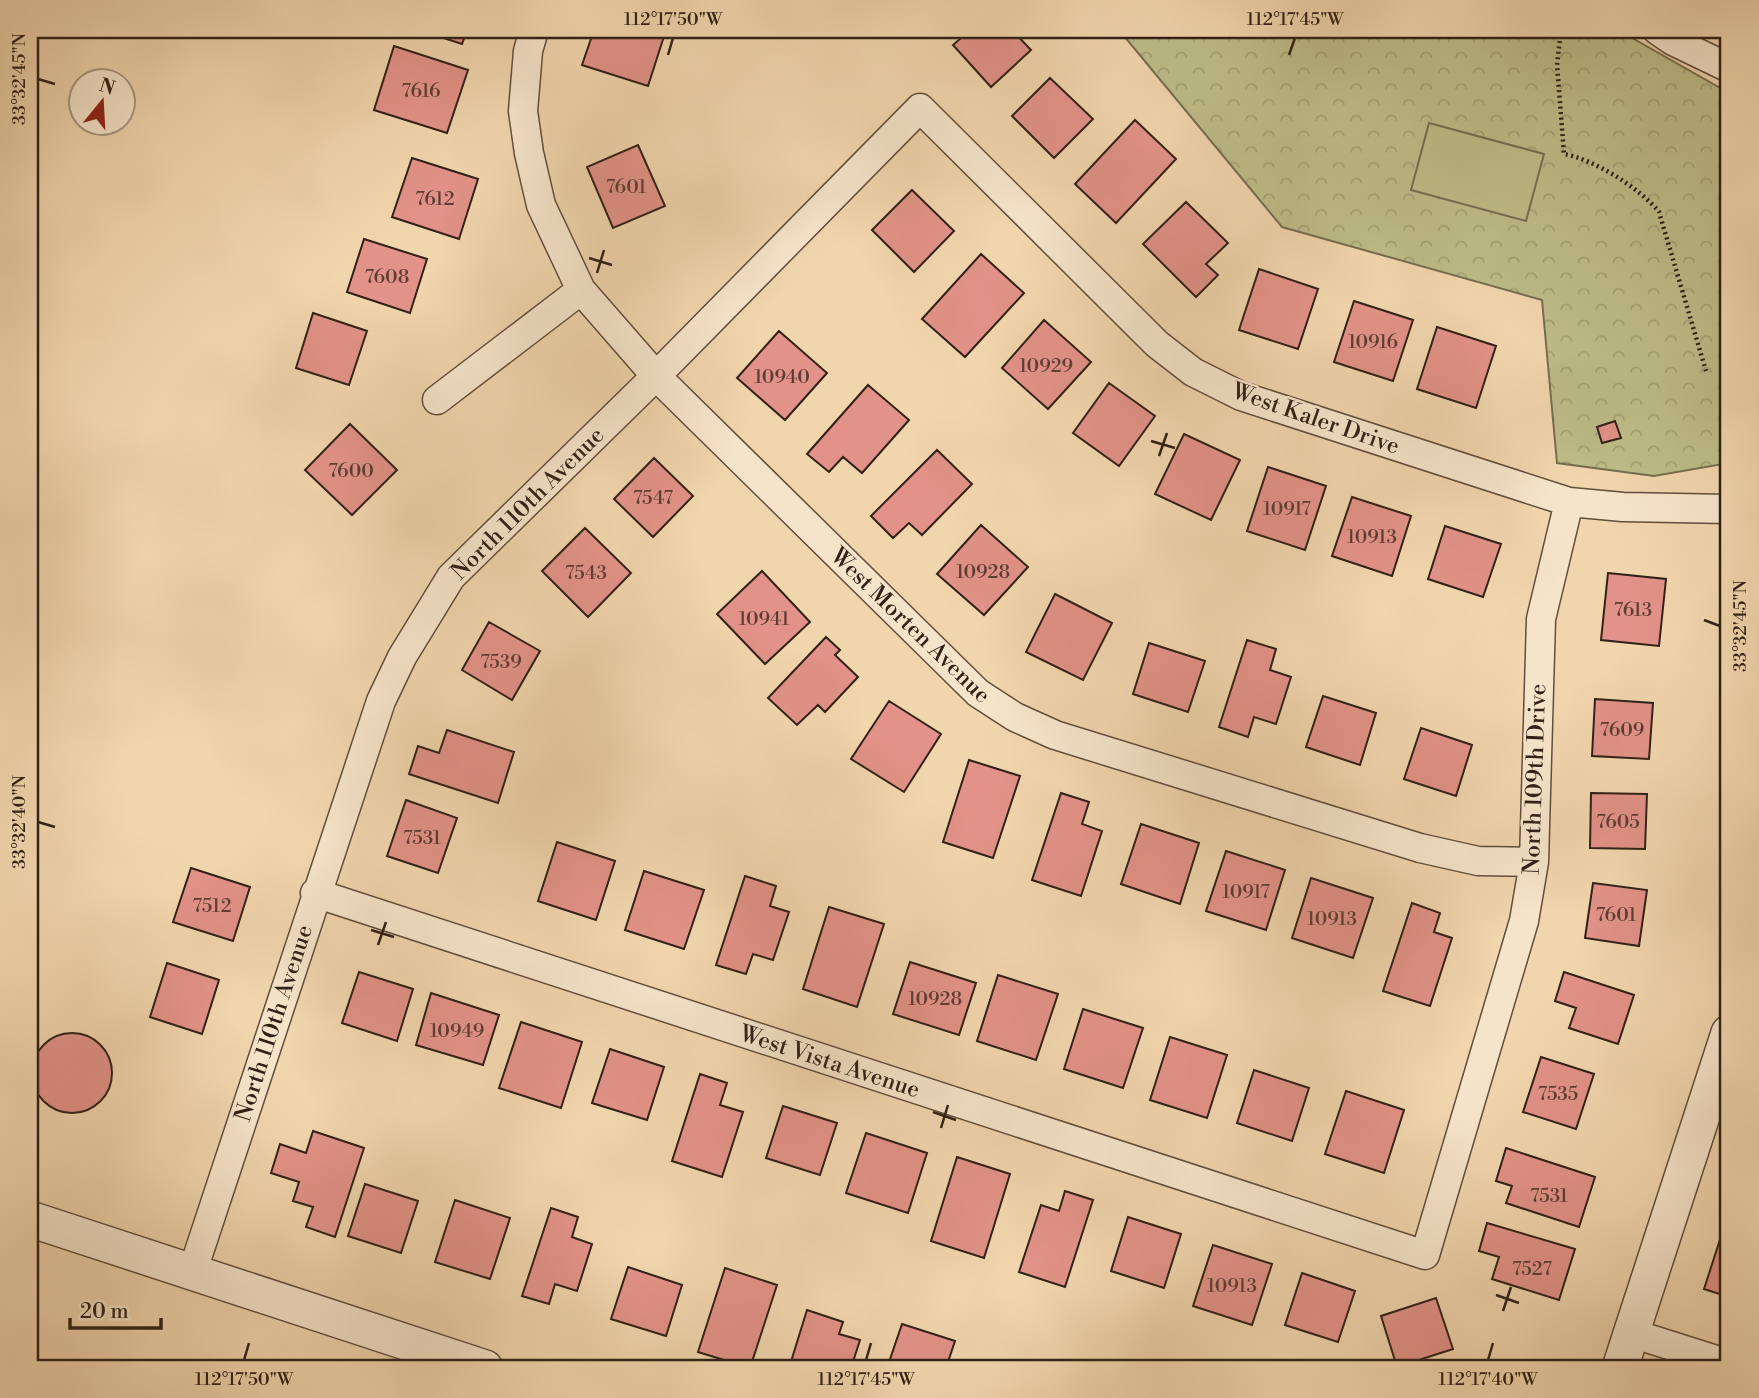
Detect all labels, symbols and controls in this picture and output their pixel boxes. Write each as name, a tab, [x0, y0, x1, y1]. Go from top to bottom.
text: 112°17'50"W	[624, 8, 723, 31]
text: 112°17'45"W	[1246, 8, 1344, 31]
text: 33°32'45"N	[8, 33, 31, 125]
north arrow	[66, 66, 136, 136]
text: N	[96, 73, 118, 101]
house number: 7616	[402, 79, 440, 103]
house number: 7601	[606, 175, 646, 199]
house number: 7612	[415, 187, 455, 211]
house number: 7608	[365, 265, 409, 289]
house number: 10916	[1348, 330, 1398, 354]
house number: 10929	[1019, 354, 1073, 378]
house number: 10940	[754, 365, 810, 389]
street label: West Kaler Drive	[1227, 377, 1403, 461]
street label: North 110th Avenue	[445, 421, 610, 586]
house number: 7600	[328, 459, 374, 483]
house number: 7547	[633, 486, 674, 510]
house number: 10917	[1263, 497, 1311, 521]
house number: 10913	[1347, 525, 1397, 549]
street label: West Morten Avenue	[824, 541, 996, 709]
house number: 10928	[956, 560, 1010, 584]
house number: 7543	[565, 561, 607, 585]
text: 33°32'45"N	[1729, 580, 1752, 672]
house number: 7613	[1614, 598, 1652, 622]
house number: 10941	[738, 607, 790, 631]
house number: 7539	[480, 650, 522, 674]
street label: North 109th Drive	[1518, 683, 1552, 875]
house number: 7609	[1600, 718, 1644, 742]
text: 33°32'40"N	[8, 775, 31, 869]
house number: 7605	[1596, 810, 1640, 834]
house number: 7531	[403, 826, 441, 850]
house number: 10917	[1222, 880, 1270, 904]
house number: 7512	[192, 894, 232, 918]
house number: 7601	[1596, 903, 1636, 927]
house number: 10913	[1307, 907, 1357, 931]
street label: North 110th Avenue	[229, 922, 319, 1125]
house number: 10928	[908, 987, 962, 1011]
house number: 10949	[430, 1019, 484, 1043]
street label: West Vista Avenue	[735, 1019, 923, 1104]
house number: 7535	[1538, 1082, 1578, 1106]
house number: 7531	[1530, 1184, 1568, 1208]
house number: 7527	[1512, 1257, 1552, 1281]
house number: 10913	[1207, 1274, 1257, 1298]
scale bar	[70, 1286, 161, 1330]
text: 20 m	[80, 1299, 129, 1325]
text: 112°17'50"W	[195, 1368, 294, 1391]
text: 112°17'45"W	[817, 1368, 915, 1391]
text: 112°17'40"W	[1438, 1368, 1538, 1391]

